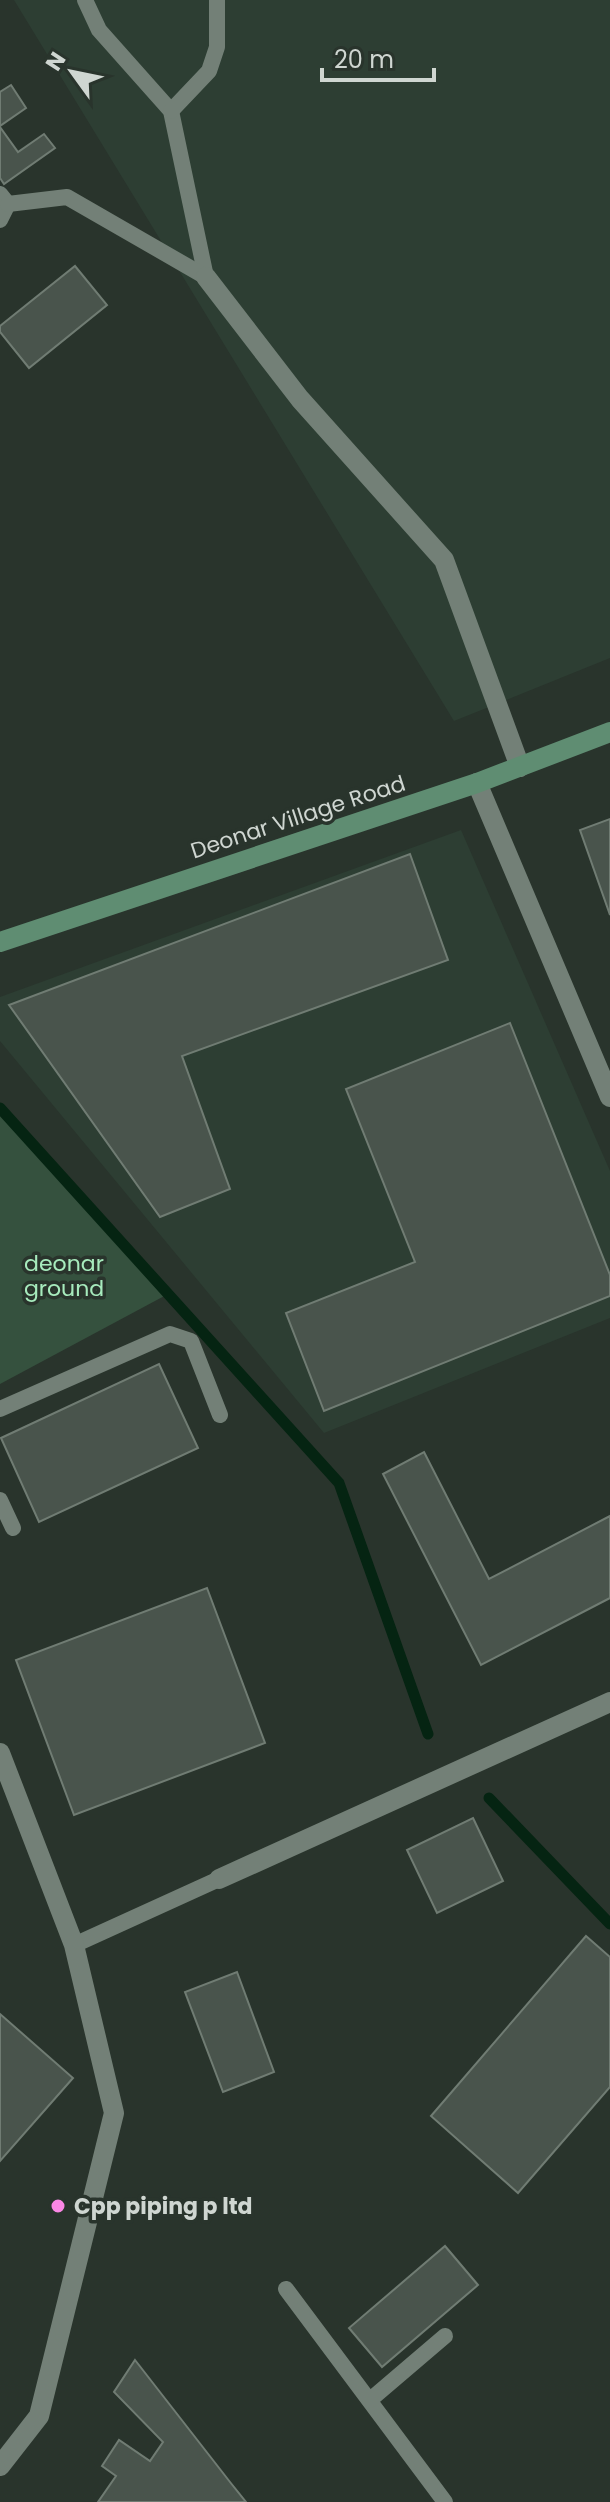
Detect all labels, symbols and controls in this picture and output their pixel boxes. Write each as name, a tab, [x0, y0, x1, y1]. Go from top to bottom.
north arrow	[32, 32, 112, 112]
scale bar	[322, 32, 434, 82]
text: 20 m	[334, 43, 394, 76]
text: N	[38, 46, 73, 77]
street label: Deonar Village Road	[187, 768, 409, 866]
park label: deonar ground	[24, 1248, 104, 1304]
place label: Cpp piping p ltd	[74, 2191, 253, 2222]
marker: Cpp piping p ltd	[49, 2197, 67, 2215]

